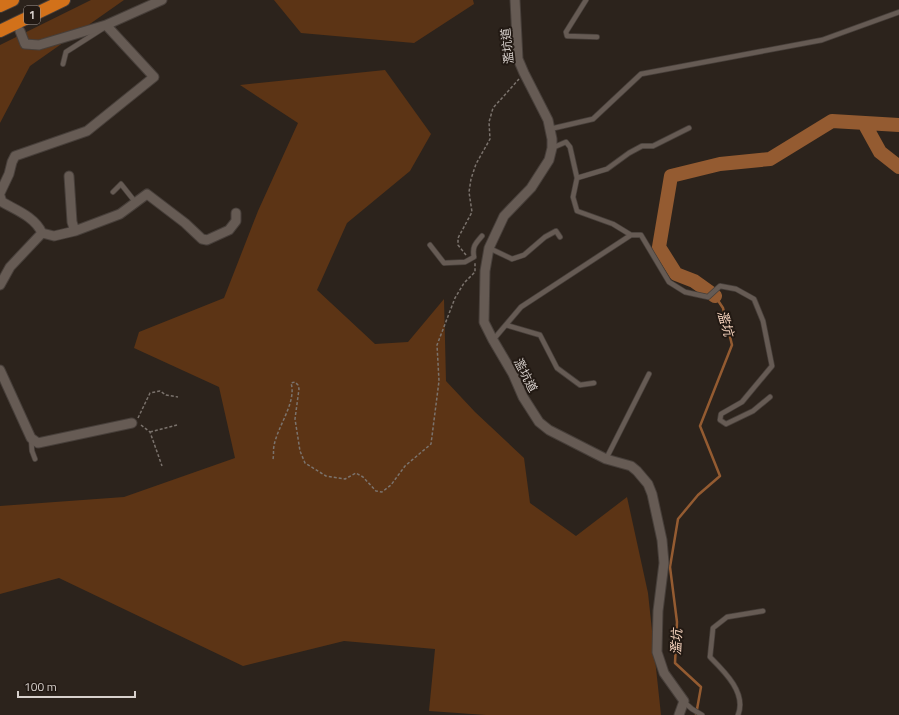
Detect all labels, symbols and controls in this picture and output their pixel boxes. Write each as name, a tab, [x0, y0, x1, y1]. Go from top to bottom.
road number: 1	[24, 6, 40, 24]
street label: 濫坑道	[496, 27, 518, 65]
water label: 濫坑	[713, 308, 740, 340]
street label: 濫坑道	[509, 355, 543, 395]
water label: 濫坑	[665, 627, 687, 656]
scale bar	[18, 673, 135, 699]
text: 100 m	[24, 677, 57, 696]

